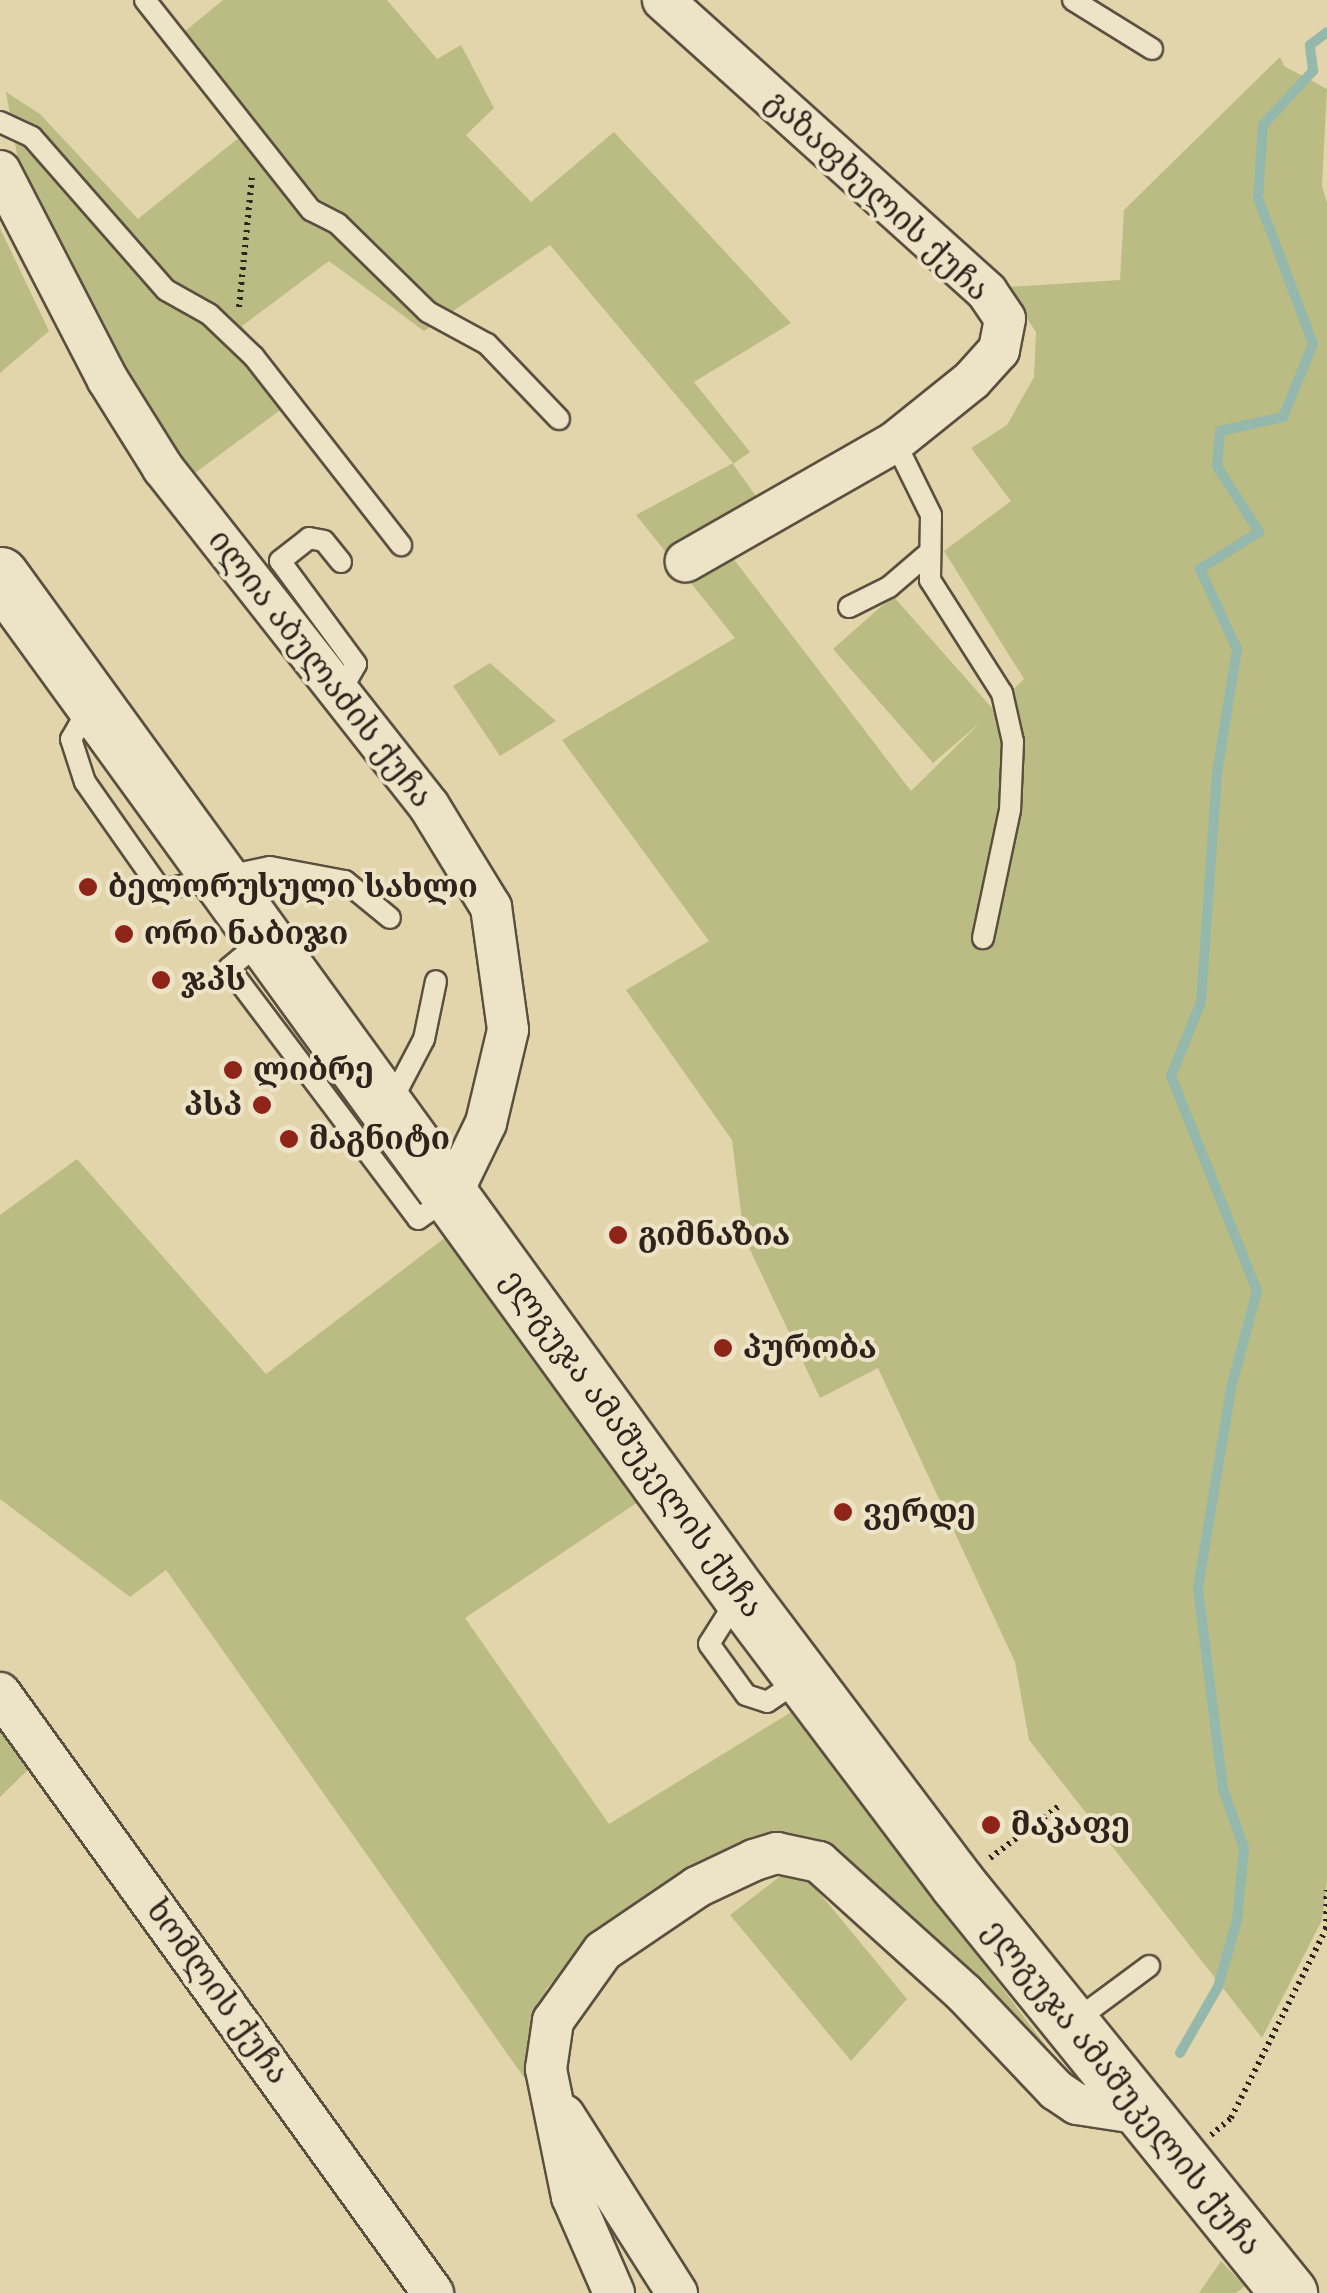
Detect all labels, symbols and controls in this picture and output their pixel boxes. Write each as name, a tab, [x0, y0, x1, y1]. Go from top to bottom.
street label: გაზაფხულის ქუჩა	[757, 82, 997, 310]
street label: ილია აბულაძის ქუჩა	[200, 522, 440, 816]
place label: ბელორუსული სახლი	[108, 868, 478, 906]
marker: ბელორუსული სახლი	[77, 876, 99, 898]
place label: ორი ნაბიჯი	[144, 915, 348, 953]
marker: ორი ნაბიჯი	[113, 923, 135, 945]
place label: ჯპს	[181, 961, 246, 999]
marker: ჯპს	[150, 969, 172, 991]
place label: ლიბრე	[253, 1051, 374, 1089]
marker: ლიბრე	[222, 1059, 244, 1081]
place label: პსპ	[184, 1086, 242, 1124]
marker: პსპ	[251, 1094, 273, 1116]
place label: მაგნიტი	[309, 1120, 450, 1158]
marker: მაგნიტი	[278, 1128, 300, 1150]
place label: გიმნაზია	[638, 1216, 790, 1254]
marker: გიმნაზია	[607, 1224, 629, 1246]
street label: ელგუჯა ამაშუკელის ქუჩა	[493, 1262, 771, 1626]
place label: პურობა	[743, 1329, 877, 1367]
marker: პურობა	[712, 1337, 734, 1359]
place label: ვერდე	[863, 1493, 976, 1531]
marker: ვერდე	[832, 1501, 854, 1523]
place label: მაკაფე	[1011, 1806, 1130, 1844]
marker: მაკაფე	[980, 1814, 1002, 1836]
street label: ხომლის ქუჩა	[137, 1892, 297, 2092]
street label: ელგუჯა ამაშუკელის ქუჩა	[975, 1912, 1269, 2264]

